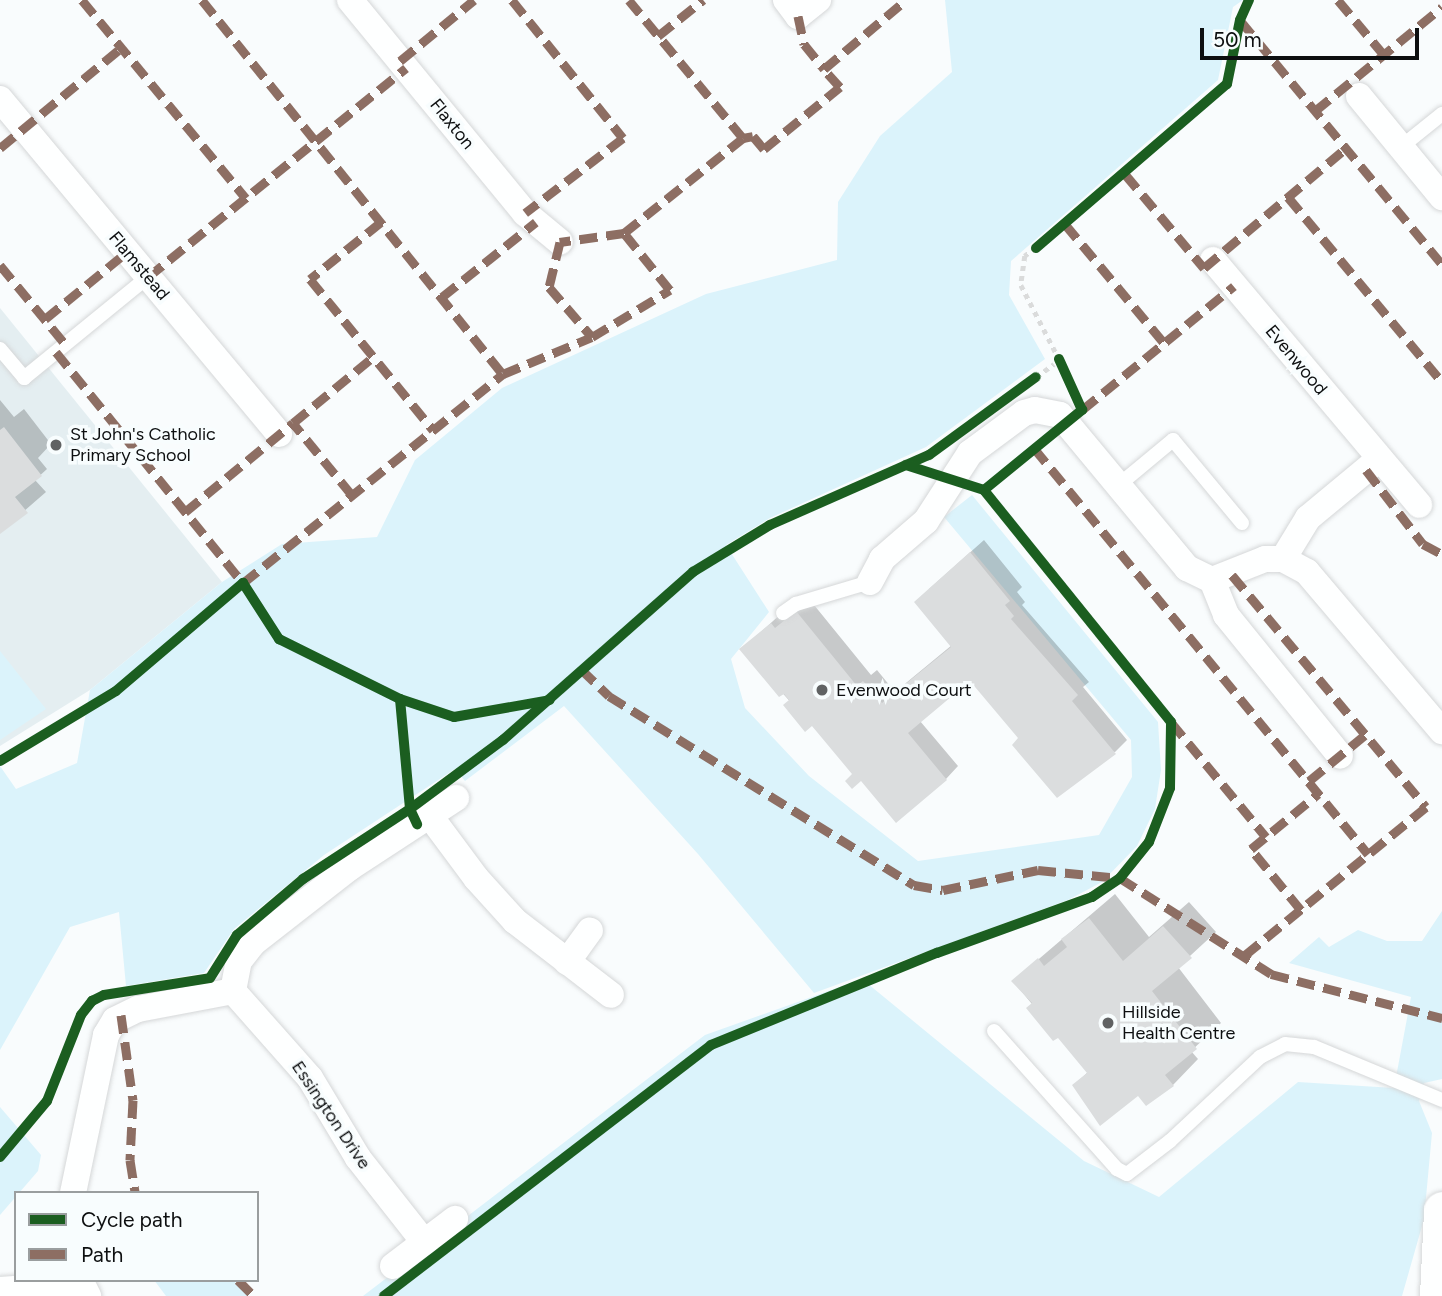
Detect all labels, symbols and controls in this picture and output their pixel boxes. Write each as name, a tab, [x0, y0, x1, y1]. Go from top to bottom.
scale bar	[1204, 14, 1423, 58]
text: 50 m	[1213, 27, 1262, 52]
street label: Flaxton	[425, 94, 479, 154]
street label: Flamstead	[104, 227, 174, 305]
street label: Evenwood	[1260, 321, 1332, 399]
place label: St John's Catholic Primary School	[70, 424, 216, 466]
marker: St John's Catholic Primary School	[48, 437, 64, 453]
place label: Evenwood Court	[836, 679, 972, 701]
marker: Evenwood Court	[814, 682, 830, 698]
place label: Hillside Health Centre	[1122, 1002, 1235, 1044]
marker: Hillside Health Centre	[1100, 1015, 1116, 1031]
street label: Essington Drive	[287, 1057, 375, 1173]
legend	[14, 1191, 259, 1282]
text: Cycle path	[81, 1207, 182, 1232]
text: Path	[81, 1242, 123, 1267]

